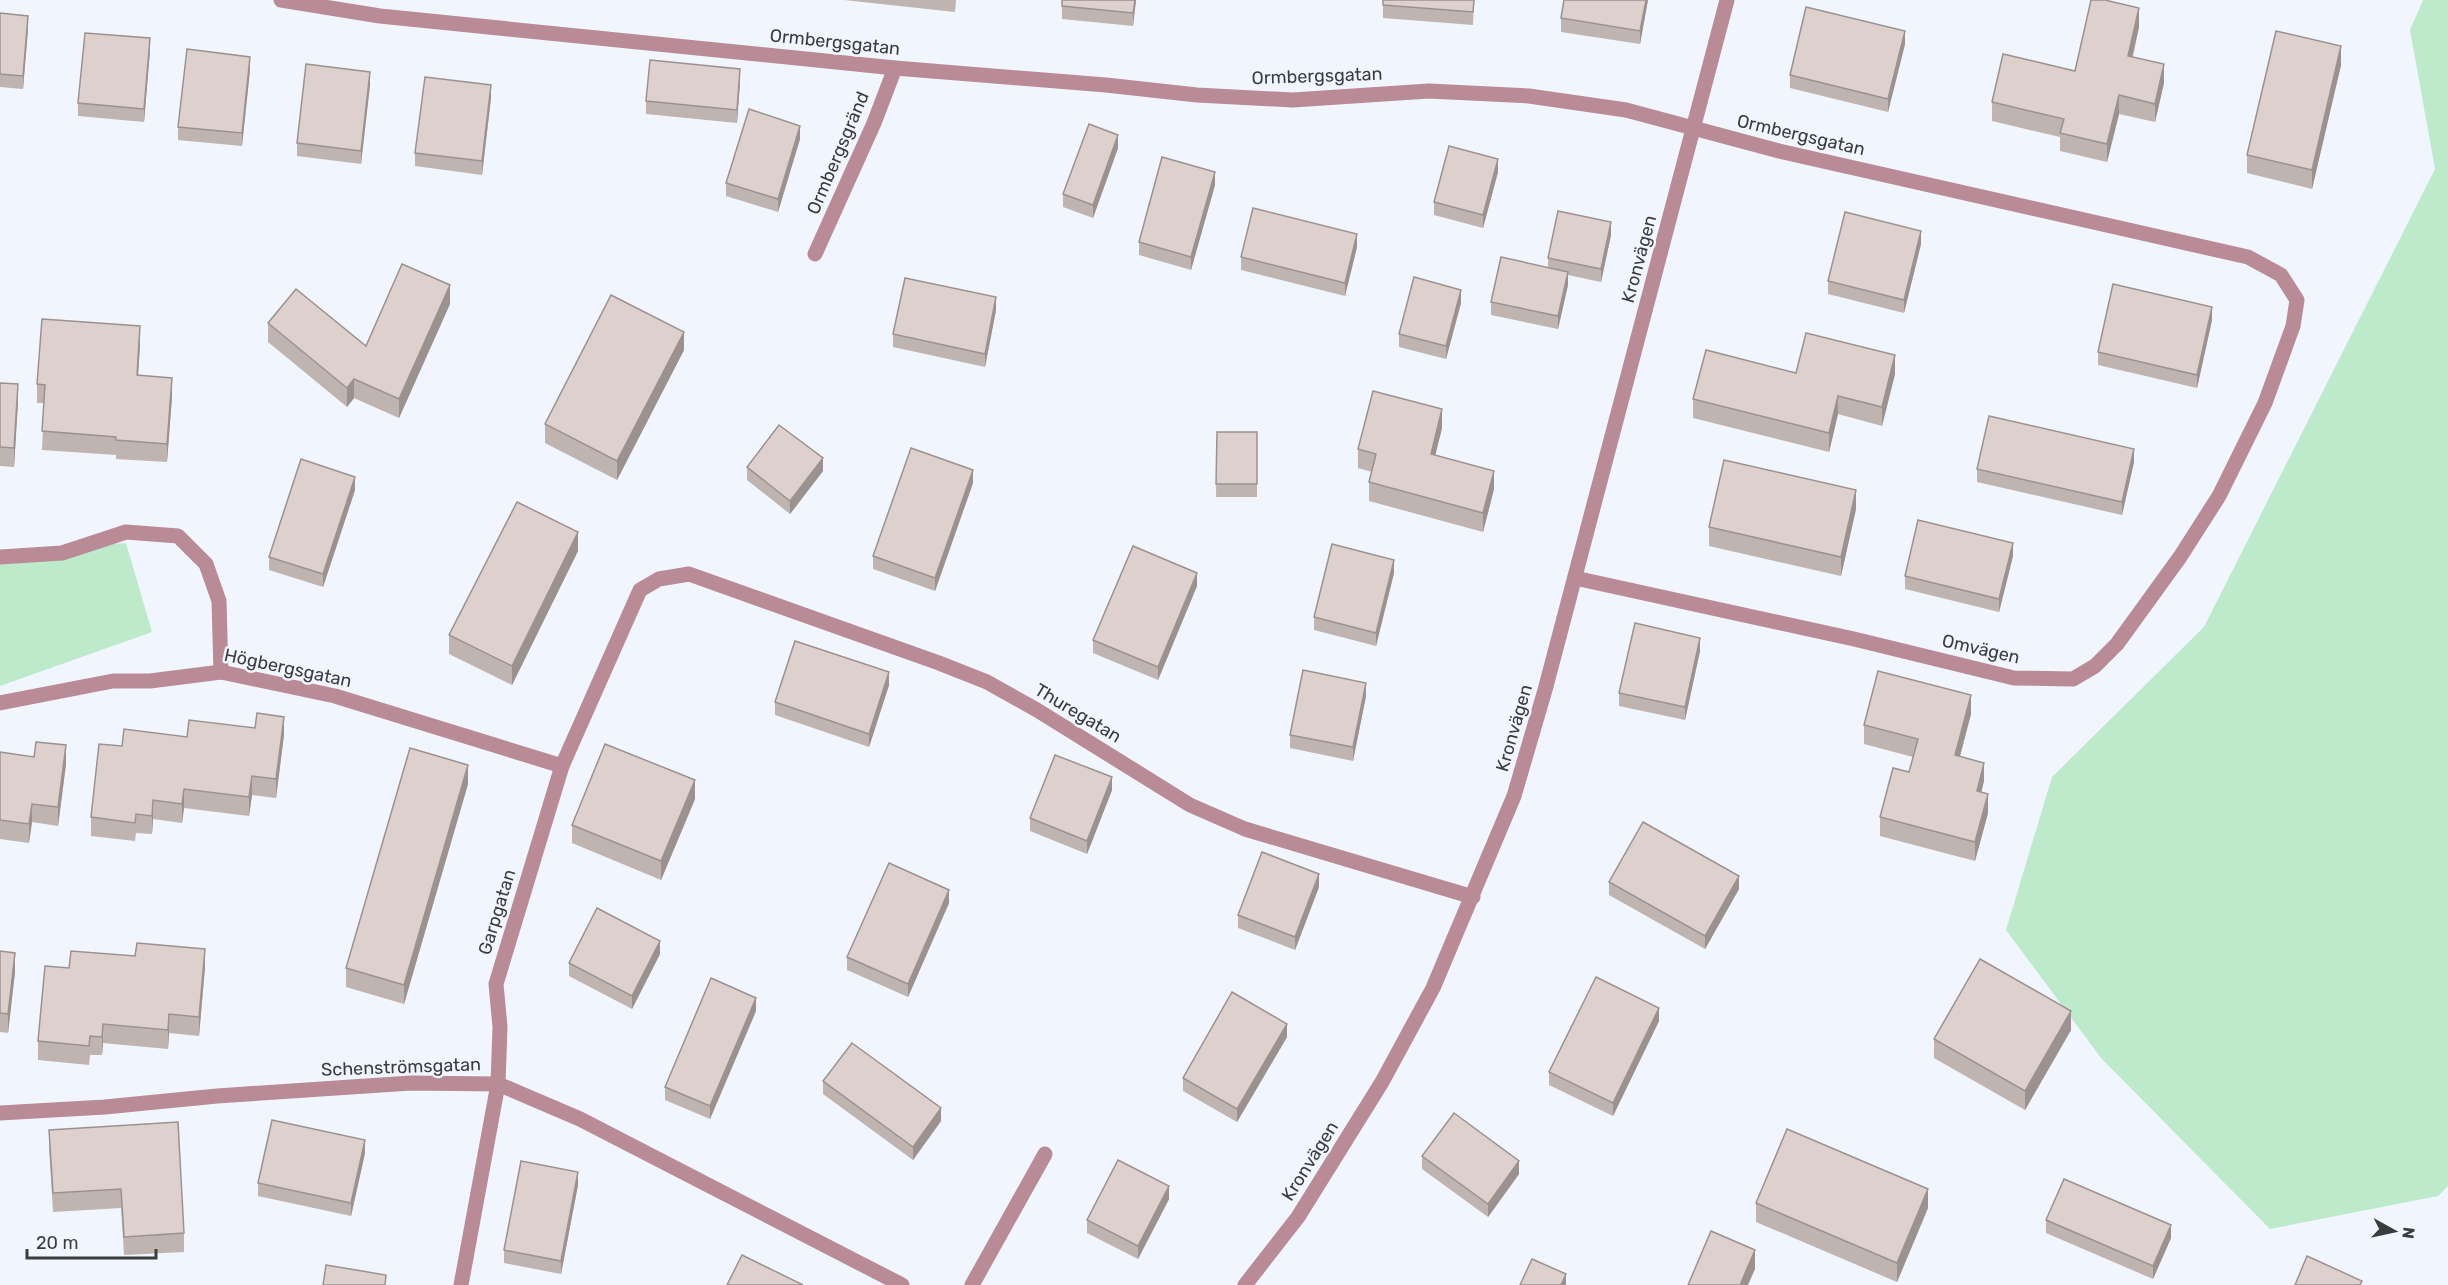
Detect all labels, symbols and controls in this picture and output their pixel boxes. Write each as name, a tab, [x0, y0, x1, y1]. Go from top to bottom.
street label: Ormbergsgatan	[769, 24, 901, 60]
street label: Ormbergsgatan	[1251, 63, 1383, 89]
street label: Ormbergsgränd	[802, 88, 874, 218]
street label: Ormbergsgatan	[1735, 110, 1867, 160]
street label: Kronvägen	[1617, 213, 1661, 305]
street label: Omvägen	[1940, 629, 2022, 669]
street label: Högbergsgatan	[222, 644, 354, 692]
street label: Thuregatan	[1031, 679, 1125, 747]
street label: Kronvägen	[1491, 682, 1537, 774]
street label: Garpgatan	[474, 867, 520, 957]
street label: Schenströmsgatan	[321, 1053, 481, 1081]
street label: Kronvägen	[1277, 1117, 1343, 1205]
north arrow	[2364, 1201, 2424, 1261]
scale bar	[27, 1222, 156, 1260]
text: N	[2398, 1226, 2419, 1240]
text: 20 m	[36, 1232, 78, 1254]

